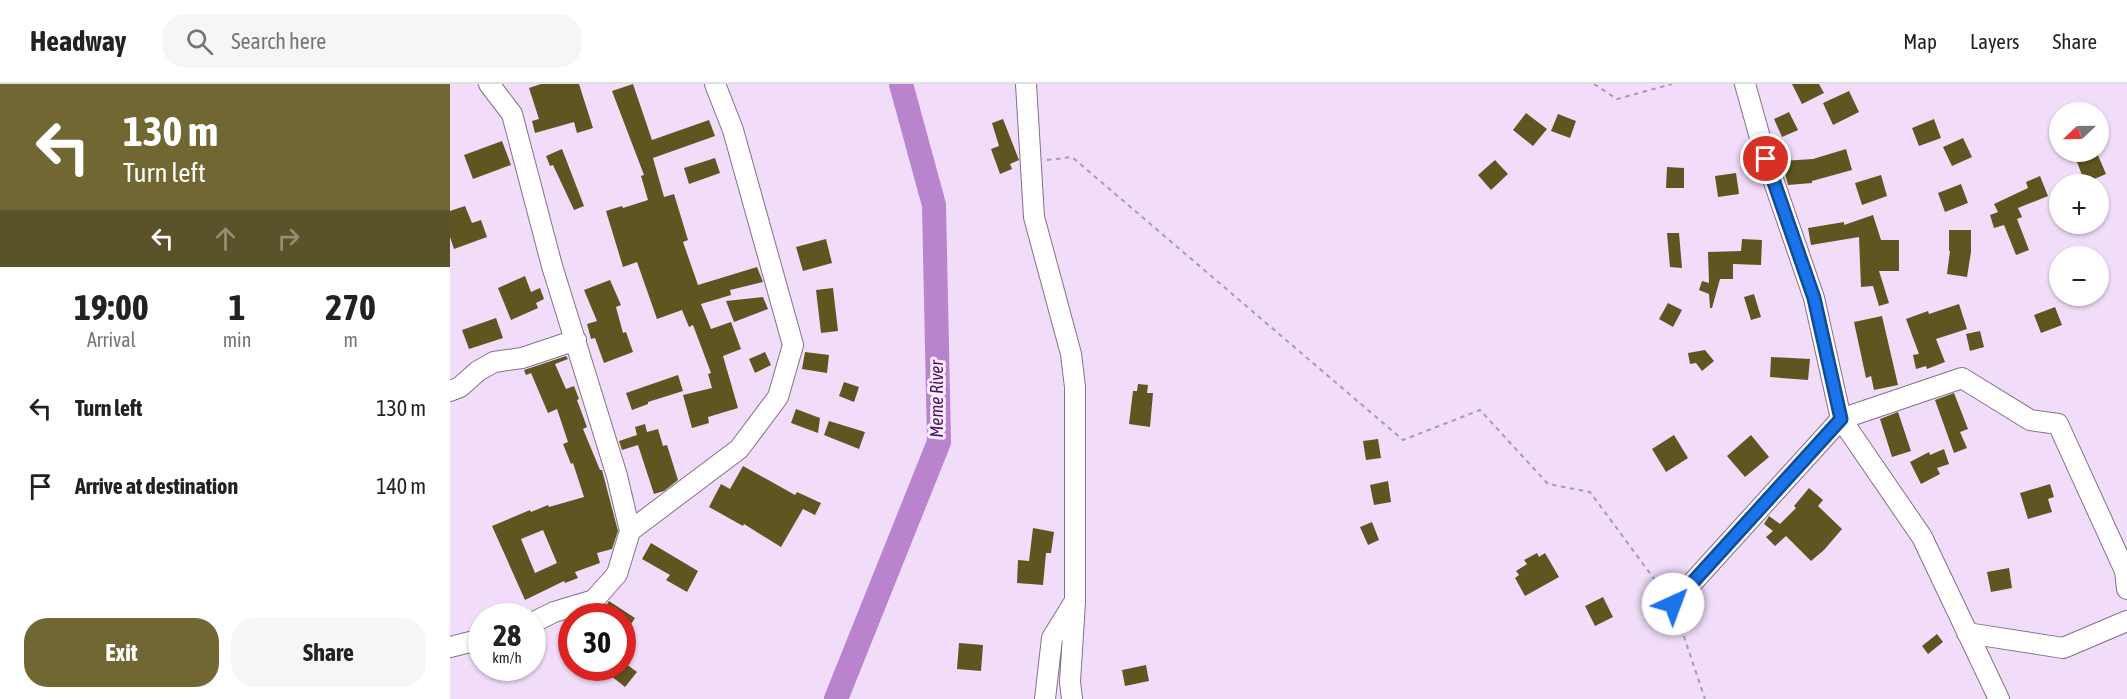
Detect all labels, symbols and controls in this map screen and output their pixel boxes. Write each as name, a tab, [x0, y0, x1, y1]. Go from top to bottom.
search box	[162, 14, 582, 68]
text: Headway	[30, 25, 126, 57]
icon: search	[183, 25, 216, 58]
text: Search here	[231, 28, 326, 54]
text: Map	[1903, 29, 1937, 53]
text: Layers	[1970, 29, 2020, 53]
text: Share	[2053, 29, 2097, 53]
north arrow	[2049, 102, 2109, 162]
map controls	[2049, 102, 2109, 306]
text: 130 m	[123, 107, 218, 155]
icon: left	[24, 108, 102, 186]
pin	[1740, 133, 1791, 184]
icon: arrive	[1749, 142, 1782, 175]
text: Turn left	[123, 157, 206, 188]
button: +	[2049, 174, 2109, 234]
icon: left	[146, 222, 179, 255]
icon: ahead	[209, 222, 242, 255]
icon: right	[272, 222, 305, 255]
button: −	[2049, 246, 2109, 306]
text: 19:00	[74, 286, 149, 328]
text: 1	[229, 286, 245, 328]
text: 270	[325, 286, 376, 328]
text: Arrival	[87, 328, 136, 351]
text: min	[223, 328, 251, 351]
text: m	[343, 328, 358, 351]
water label: Meme River	[926, 359, 947, 438]
icon: left	[24, 392, 57, 425]
text: Turn left	[75, 395, 142, 421]
text: 130 m	[376, 395, 426, 421]
icon: arrive	[24, 470, 57, 503]
text: Arrive at destination	[75, 473, 238, 499]
text: 140 m	[376, 473, 426, 499]
position arrow	[1641, 572, 1705, 636]
speed limit sign: 30	[558, 603, 636, 681]
button: Exit	[24, 618, 219, 687]
button: Share	[231, 618, 426, 687]
text: 28	[493, 618, 521, 652]
text: km/h	[492, 649, 522, 666]

